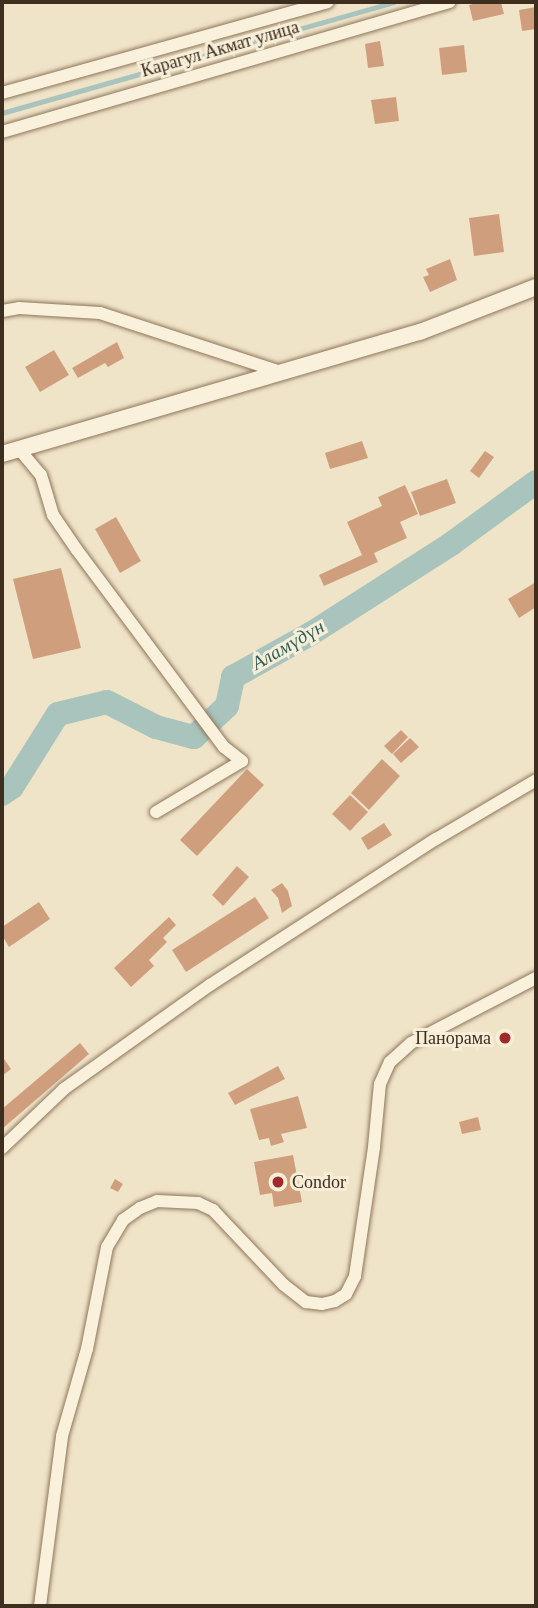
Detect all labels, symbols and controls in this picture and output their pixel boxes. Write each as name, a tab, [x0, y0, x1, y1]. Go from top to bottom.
street label: Карагул Акмат улица	[139, 16, 301, 82]
water label: Аламүдүн	[248, 615, 328, 675]
place label: Панорама	[415, 1027, 491, 1049]
marker: Панорама	[497, 1030, 513, 1046]
place label: Condor	[292, 1171, 346, 1193]
marker: Condor	[270, 1174, 286, 1190]

